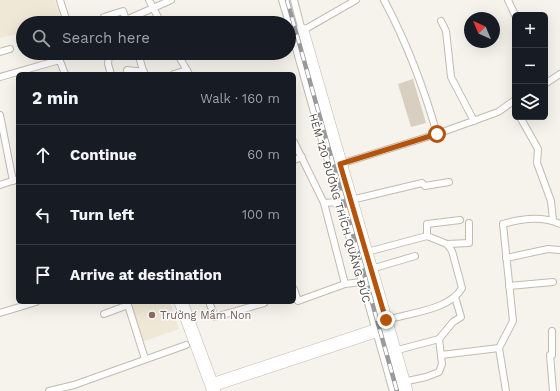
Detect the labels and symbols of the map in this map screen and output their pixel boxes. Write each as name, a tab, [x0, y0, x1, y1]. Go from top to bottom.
north arrow	[464, 12, 500, 48]
street label: HẺM 120 ĐƯỜNG THÍCH QUẢNG ĐỨC	[306, 112, 374, 305]
route start	[428, 125, 446, 143]
place label: Trường Mầm Non	[160, 309, 251, 322]
marker: Trường Mầm Non	[147, 310, 157, 320]
route end	[377, 311, 395, 329]

